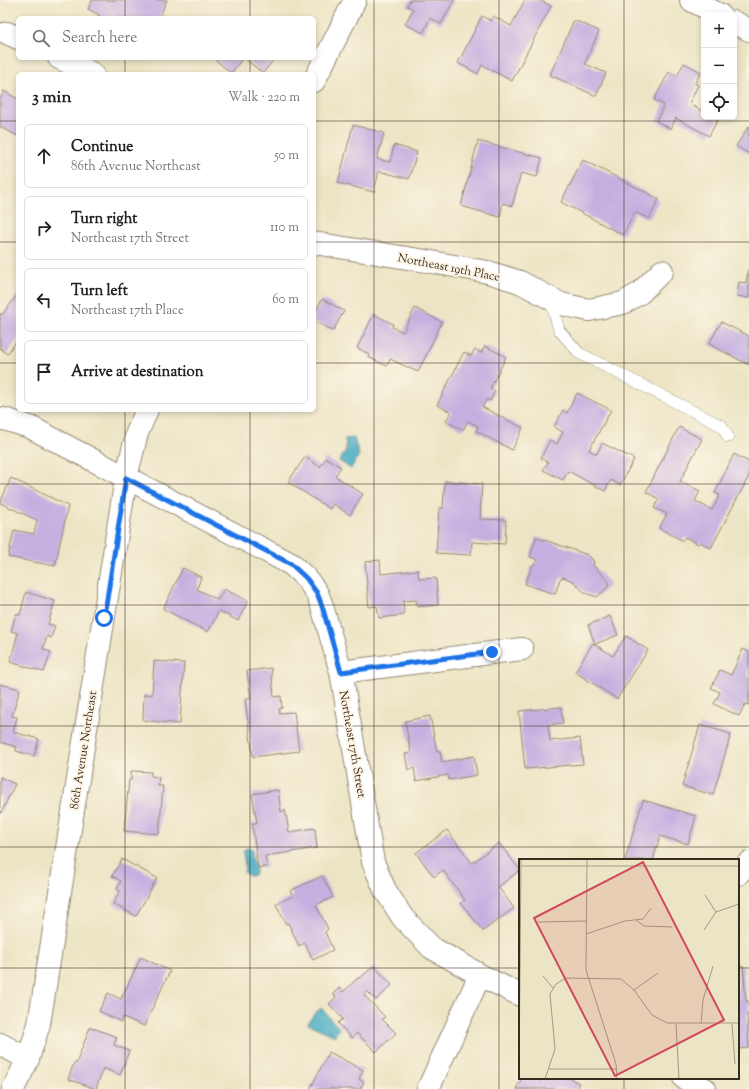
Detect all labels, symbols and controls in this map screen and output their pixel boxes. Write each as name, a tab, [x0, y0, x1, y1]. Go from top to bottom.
map controls	[701, 12, 737, 120]
button: +	[701, 12, 737, 48]
search box	[16, 16, 316, 60]
icon: search	[30, 27, 52, 49]
text: Search here	[62, 28, 137, 49]
button: −	[701, 48, 737, 84]
button: locate	[701, 84, 737, 120]
text: 3 min	[32, 86, 71, 110]
text: Walk · 220 m	[228, 89, 300, 107]
text: Continue	[71, 137, 133, 158]
icon: ahead	[33, 145, 55, 167]
text: 50 m	[274, 147, 299, 165]
text: 86th Avenue Northeast	[71, 158, 201, 176]
text: Turn right	[71, 209, 137, 230]
icon: right	[33, 217, 55, 239]
text: 110 m	[270, 219, 299, 237]
text: Northeast 17th Street	[71, 230, 189, 248]
street label: Northeast 19th Place	[396, 249, 502, 287]
text: Turn left	[71, 281, 128, 302]
icon: left	[33, 289, 55, 311]
text: 60 m	[272, 291, 299, 309]
text: Northeast 17th Place	[71, 302, 184, 320]
icon: arrive	[33, 361, 55, 383]
text: Arrive at destination	[71, 362, 204, 383]
route start	[95, 609, 113, 627]
route end	[483, 643, 501, 661]
street label: Northeast 17th Street	[334, 689, 370, 799]
street label: 86th Avenue Northeast	[66, 690, 102, 811]
inset map	[519, 859, 739, 1079]

